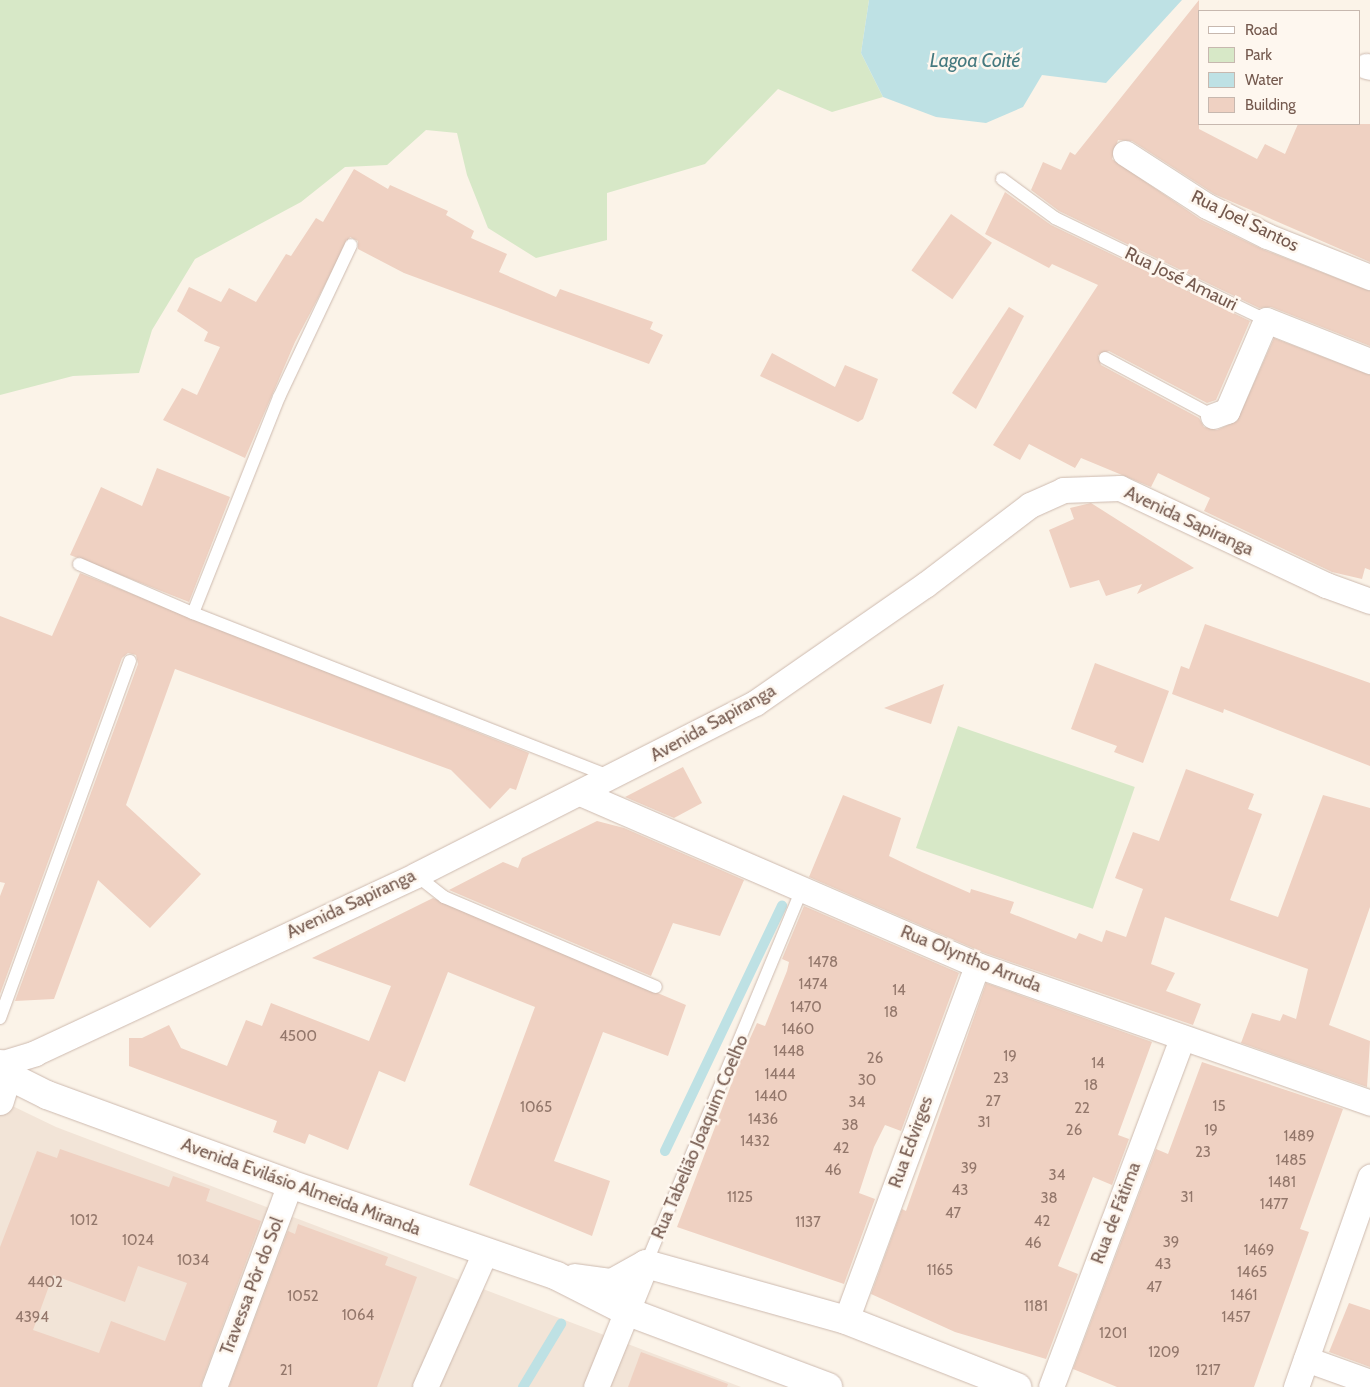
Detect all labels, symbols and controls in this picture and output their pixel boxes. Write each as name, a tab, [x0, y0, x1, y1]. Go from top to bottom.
legend	[1198, 10, 1360, 125]
text: Road	[1245, 21, 1278, 39]
text: Park	[1245, 46, 1272, 64]
water label: Lagoa Coité	[930, 50, 1020, 72]
text: Water	[1245, 71, 1283, 89]
text: Building	[1245, 96, 1296, 114]
street label: Rua Joel Santos	[1188, 186, 1302, 256]
street label: Rua José Amauri	[1121, 243, 1241, 315]
street label: Avenida Sapiranga	[1121, 482, 1257, 560]
street label: Avenida Sapiranga	[647, 680, 779, 766]
street label: Avenida Sapiranga	[283, 865, 419, 943]
street label: Rua Olyntho Arruda	[897, 921, 1045, 997]
house number: 1478	[808, 954, 838, 972]
house number: 1474	[798, 976, 828, 994]
house number: 14	[892, 982, 906, 1000]
house number: 1470	[790, 999, 822, 1017]
house number: 18	[884, 1004, 898, 1022]
house number: 1460	[782, 1021, 814, 1039]
house number: 4500	[279, 1028, 317, 1046]
street label: Rua Tabelião Joaquim Coelho	[647, 1032, 753, 1242]
house number: 1448	[773, 1043, 805, 1061]
house number: 19	[1003, 1048, 1017, 1066]
house number: 26	[867, 1050, 883, 1068]
house number: 14	[1091, 1055, 1105, 1073]
house number: 1444	[765, 1066, 795, 1084]
house number: 23	[993, 1070, 1009, 1088]
house number: 30	[858, 1072, 876, 1090]
house number: 18	[1084, 1077, 1098, 1095]
house number: 1440	[755, 1088, 787, 1106]
street label: Rua Edvirges	[884, 1093, 938, 1191]
house number: 27	[985, 1093, 1001, 1111]
house number: 34	[849, 1094, 865, 1112]
house number: 15	[1212, 1098, 1226, 1116]
house number: 1065	[520, 1099, 552, 1117]
house number: 22	[1074, 1100, 1090, 1118]
house number: 1436	[748, 1111, 778, 1129]
house number: 31	[977, 1114, 991, 1132]
house number: 38	[841, 1117, 859, 1135]
house number: 26	[1066, 1122, 1082, 1140]
house number: 19	[1204, 1122, 1218, 1140]
house number: 1489	[1283, 1128, 1315, 1146]
house number: 1432	[740, 1133, 770, 1151]
street label: Avenida Evilásio Almeida Miranda	[178, 1134, 424, 1240]
house number: 42	[833, 1140, 849, 1158]
house number: 23	[1195, 1144, 1211, 1162]
house number: 1485	[1276, 1152, 1306, 1170]
street label: Rua de Fátima	[1087, 1159, 1145, 1267]
house number: 39	[961, 1160, 977, 1178]
house number: 46	[824, 1162, 842, 1180]
house number: 34	[1049, 1167, 1065, 1185]
house number: 1481	[1268, 1174, 1296, 1192]
house number: 43	[952, 1182, 968, 1200]
house number: 1125	[727, 1189, 753, 1207]
house number: 31	[1180, 1189, 1194, 1207]
house number: 38	[1040, 1190, 1058, 1208]
house number: 1477	[1260, 1196, 1288, 1214]
house number: 47	[945, 1205, 961, 1223]
house number: 1012	[70, 1212, 98, 1230]
house number: 42	[1034, 1213, 1050, 1231]
street label: Travessa Pôr do Sol	[216, 1214, 288, 1358]
house number: 1137	[795, 1214, 821, 1232]
house number: 1024	[122, 1232, 154, 1250]
house number: 39	[1163, 1234, 1179, 1252]
house number: 46	[1024, 1235, 1042, 1253]
house number: 1469	[1244, 1242, 1274, 1260]
house number: 1034	[177, 1252, 209, 1270]
house number: 43	[1155, 1256, 1171, 1274]
house number: 1165	[927, 1262, 953, 1280]
house number: 1465	[1237, 1264, 1267, 1282]
house number: 4402	[27, 1274, 63, 1292]
house number: 47	[1146, 1279, 1162, 1297]
house number: 1461	[1231, 1287, 1257, 1305]
house number: 1052	[287, 1288, 319, 1306]
house number: 1181	[1024, 1298, 1048, 1316]
house number: 1064	[342, 1307, 374, 1325]
house number: 4394	[15, 1309, 49, 1327]
house number: 1457	[1221, 1309, 1251, 1327]
house number: 1201	[1099, 1325, 1127, 1343]
house number: 1209	[1148, 1344, 1180, 1362]
house number: 21	[280, 1362, 292, 1380]
house number: 1217	[1195, 1362, 1221, 1380]

